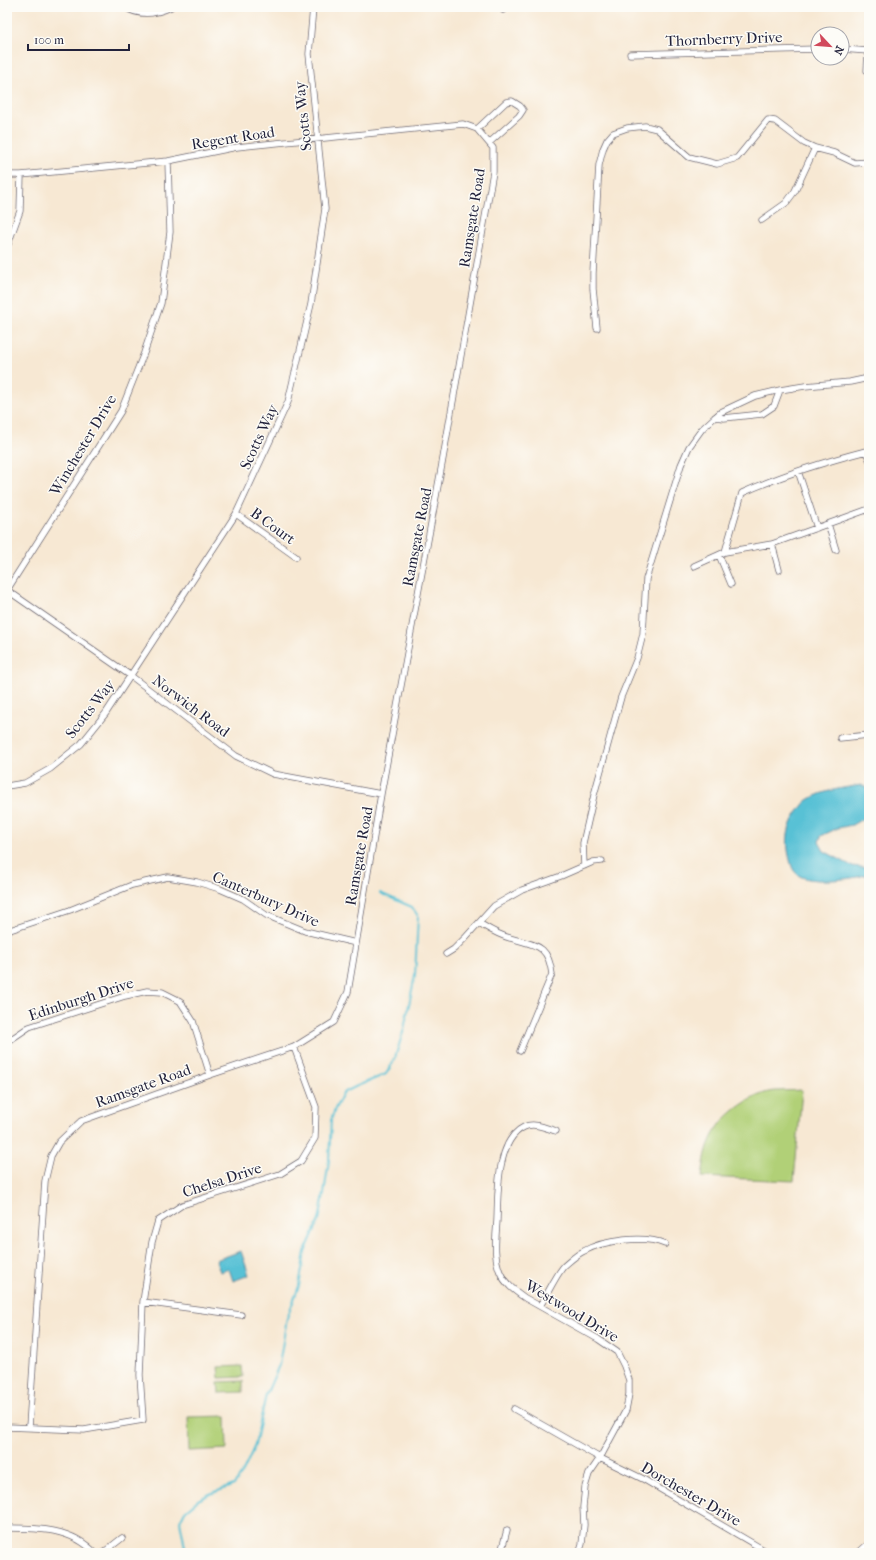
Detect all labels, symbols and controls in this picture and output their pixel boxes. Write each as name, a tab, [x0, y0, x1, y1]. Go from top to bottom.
scale bar	[28, 26, 129, 52]
north arrow	[810, 26, 850, 66]
street label: Thornberry Drive	[665, 28, 783, 50]
text: 100 m	[34, 33, 64, 47]
text: N	[831, 44, 846, 57]
street label: Scotts Way	[290, 79, 316, 152]
street label: Regent Road	[190, 122, 277, 153]
street label: Ramsgate Road	[455, 166, 489, 269]
street label: Winchester Drive	[45, 391, 121, 500]
street label: Scotts Way	[236, 401, 282, 472]
street label: Ramsgate Road	[399, 485, 436, 588]
street label: B Court	[247, 504, 299, 549]
street label: Norwich Road	[149, 671, 234, 741]
street label: Scotts Way	[61, 675, 119, 742]
street label: Ramsgate Road	[341, 804, 377, 907]
street label: Canterbury Drive	[210, 867, 323, 931]
street label: Edinburgh Drive	[26, 973, 136, 1024]
street label: Ramsgate Road	[93, 1060, 194, 1112]
street label: Chelsa Drive	[180, 1159, 264, 1201]
street label: Westwood Drive	[521, 1275, 623, 1346]
street label: Dorchester Drive	[638, 1458, 745, 1530]

